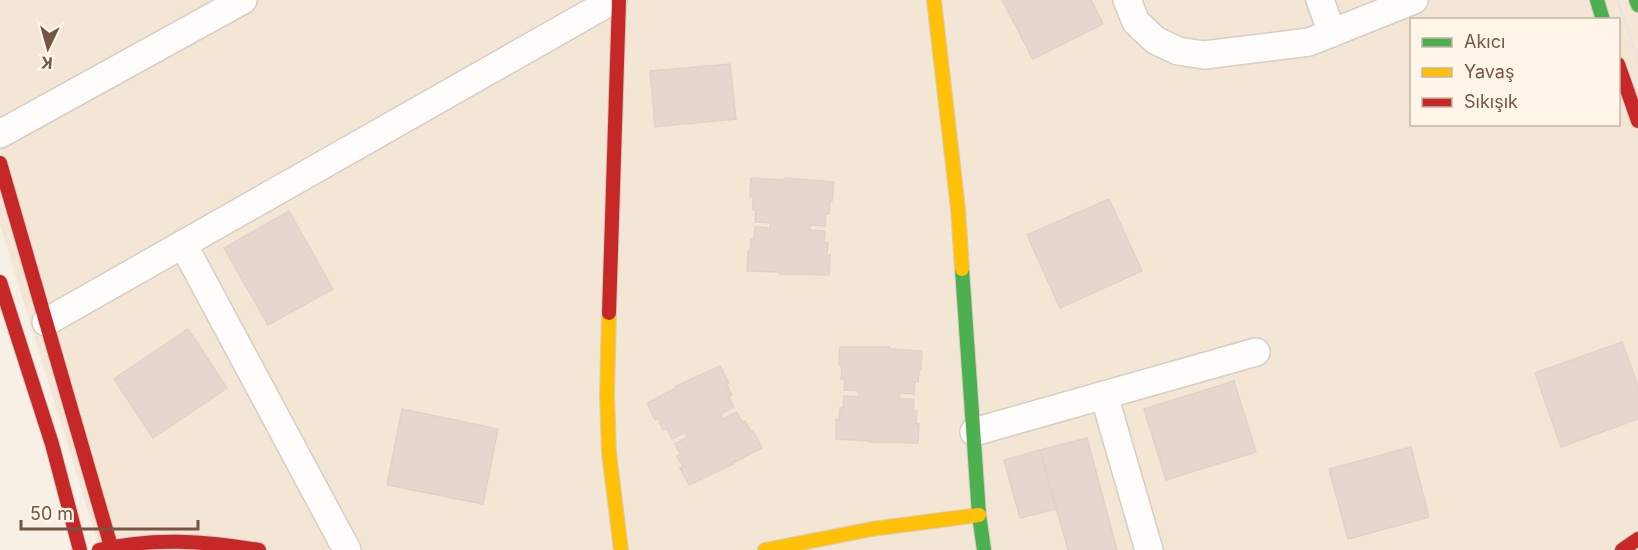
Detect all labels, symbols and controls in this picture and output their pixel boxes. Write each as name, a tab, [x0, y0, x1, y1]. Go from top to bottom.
north arrow	[18, 18, 78, 78]
legend	[1410, 18, 1620, 126]
text: Akıcı	[1464, 31, 1505, 52]
text: K	[40, 52, 53, 73]
text: Yavaş	[1464, 61, 1514, 82]
text: Sıkışık	[1464, 91, 1518, 112]
scale bar	[21, 493, 198, 531]
text: 50 m	[30, 503, 73, 524]

